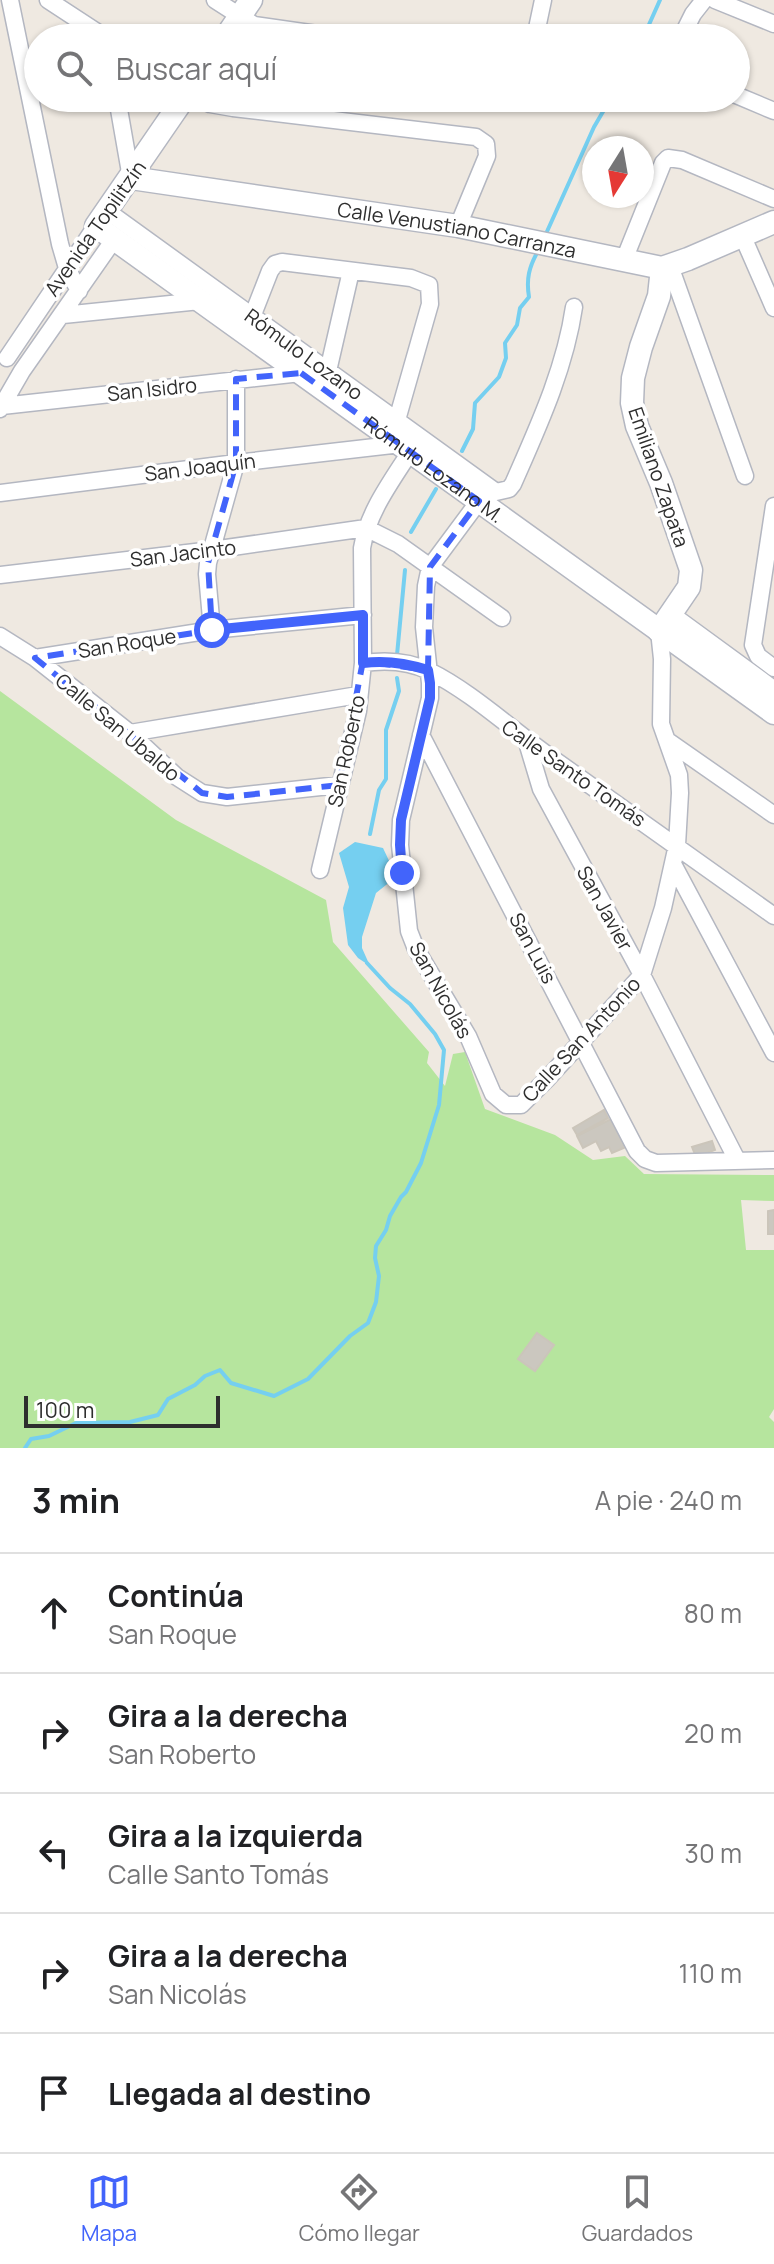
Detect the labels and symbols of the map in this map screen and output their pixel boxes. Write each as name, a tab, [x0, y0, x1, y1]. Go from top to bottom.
north arrow	[582, 136, 654, 208]
street label: Avenida Topilitzín	[38, 155, 152, 301]
street label: Calle Venustiano Carranza	[336, 195, 579, 264]
street label: Rómulo Lozano	[239, 302, 369, 406]
street label: San Isidro	[106, 371, 198, 407]
street label: Emiliano Zapata	[622, 403, 696, 551]
street label: Rómulo Lozano M.	[359, 410, 510, 529]
street label: San Joaquín	[143, 447, 257, 487]
street label: San Jacinto	[129, 533, 238, 573]
route start	[194, 612, 230, 648]
street label: San Roque	[76, 622, 178, 664]
street label: Calle San Ubaldo	[50, 667, 186, 787]
street label: San Roberto	[321, 692, 371, 810]
street label: Calle Santo Tomás	[497, 713, 651, 833]
route end	[384, 855, 420, 891]
street label: San Javier	[571, 861, 639, 955]
street label: San Luis	[503, 908, 563, 988]
street label: San Nicolás	[403, 937, 479, 1043]
street label: Calle San Antonio	[516, 970, 646, 1107]
scale bar	[24, 1392, 220, 1428]

